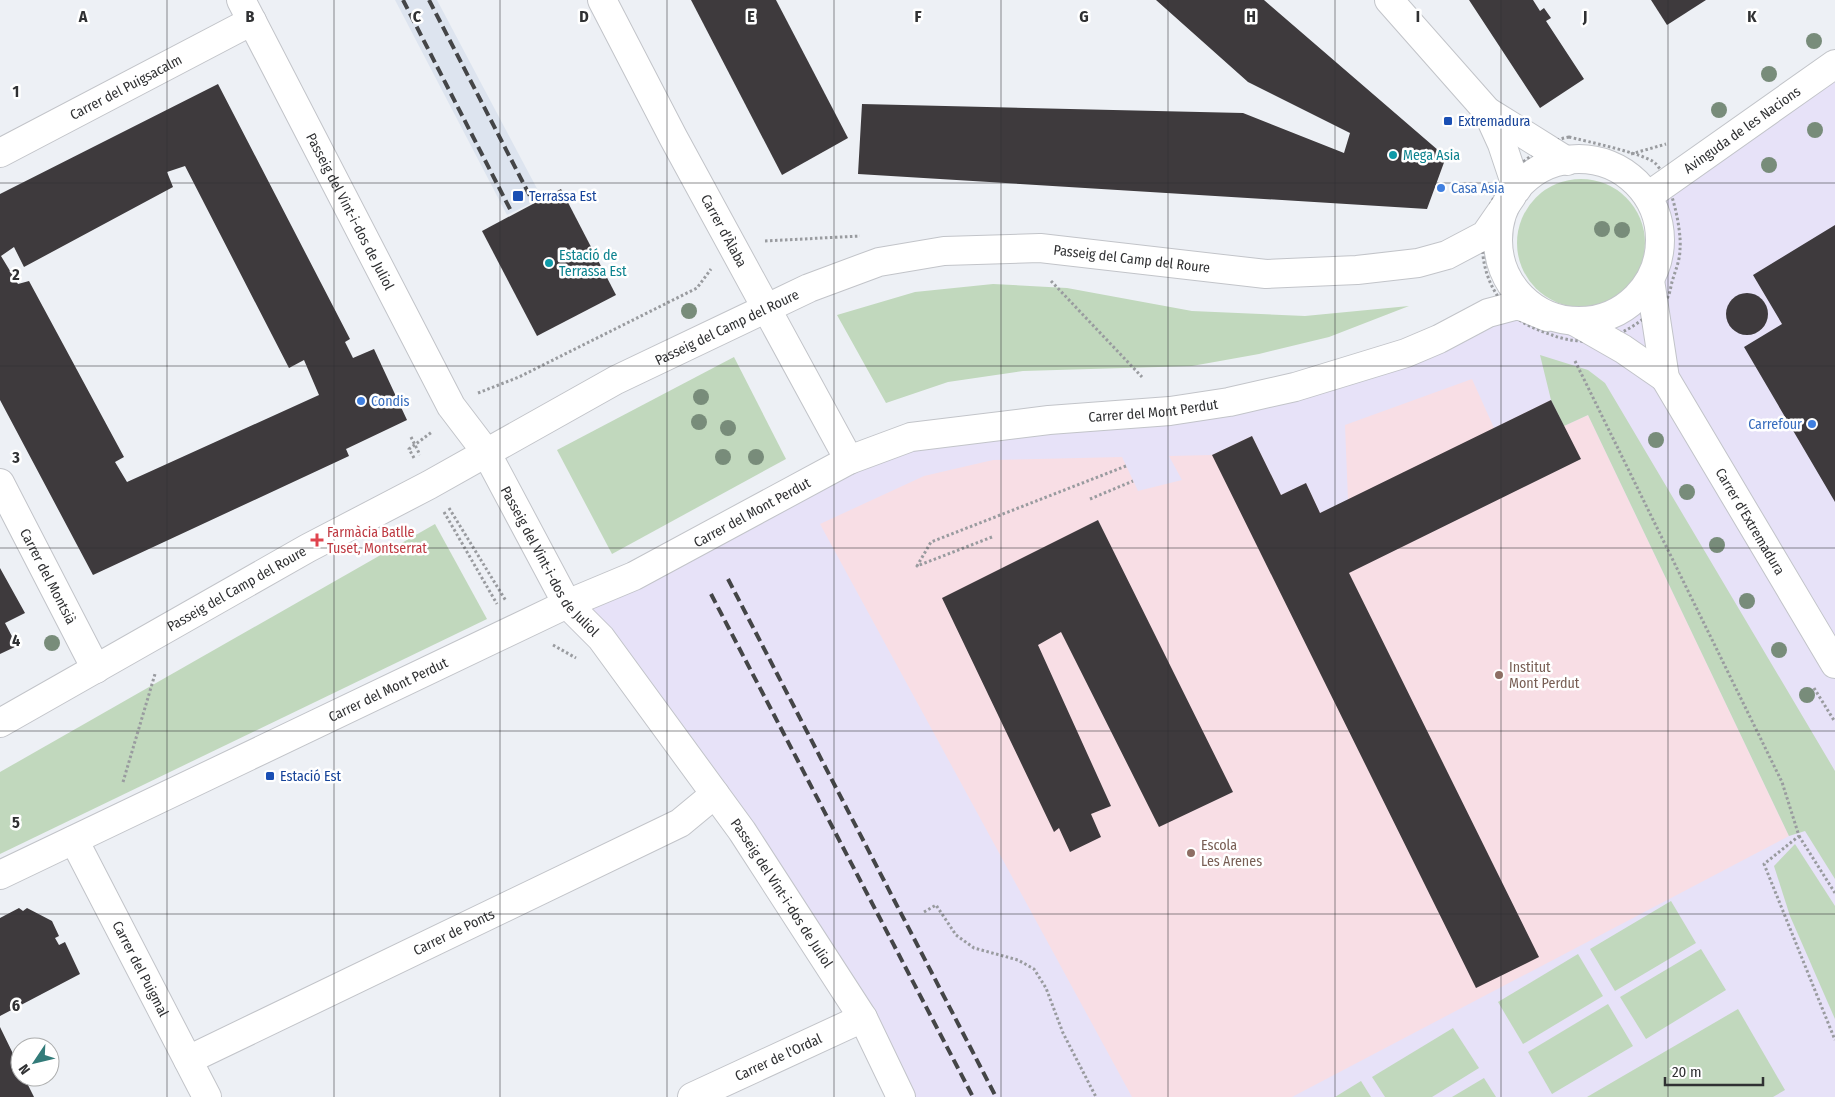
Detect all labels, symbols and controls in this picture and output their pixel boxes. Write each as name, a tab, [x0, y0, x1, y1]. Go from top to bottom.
text: A	[78, 7, 88, 26]
text: B	[246, 7, 255, 26]
text: C	[413, 7, 422, 26]
text: D	[579, 7, 589, 26]
text: E	[747, 7, 755, 26]
text: F	[914, 7, 922, 26]
text: G	[1079, 7, 1089, 26]
text: H	[1246, 7, 1256, 26]
text: I	[1416, 7, 1420, 26]
text: J	[1582, 7, 1587, 26]
text: K	[1747, 7, 1757, 26]
street label: Carrer del Puigsacalm	[67, 51, 185, 123]
text: 1	[13, 82, 19, 101]
street label: Avinguda de les Nacions	[1680, 83, 1804, 177]
place label: Extremadura	[1458, 113, 1531, 130]
marker: Extremadura	[1442, 115, 1454, 127]
street label: Passeig del Vint-i-dos de Juliol	[303, 130, 398, 293]
place label: Mega Asia	[1403, 147, 1460, 164]
marker: Mega Asia	[1387, 149, 1399, 161]
place label: Casa Asia	[1451, 180, 1505, 197]
marker: Casa Asia	[1435, 182, 1447, 194]
place label: Terrassa Est	[529, 188, 597, 205]
marker: Terrassa Est	[511, 189, 525, 203]
street label: Carrer d'Àlaba	[697, 191, 751, 270]
street label: Passeig del Camp del Roure	[1053, 241, 1211, 276]
place label: Estació de Terrassa Est	[559, 247, 627, 280]
marker: Estació de Terrassa Est	[543, 257, 555, 269]
text: 2	[11, 265, 20, 284]
street label: Passeig del Camp del Roure	[652, 286, 802, 369]
place label: Condis	[371, 393, 410, 410]
marker: Condis	[355, 395, 367, 407]
street label: Carrer del Mont Perdut	[1088, 395, 1219, 426]
place label: Carrefour	[1748, 416, 1802, 433]
marker: Carrefour	[1806, 418, 1818, 430]
text: 3	[11, 448, 20, 467]
street label: Carrer d'Extremadura	[1712, 465, 1789, 578]
street label: Carrer del Mont Perdut	[691, 474, 814, 551]
street label: Passeig del Vint-i-dos de Juliol	[497, 483, 603, 640]
place label: Farmàcia Batlle Tuset, Montserrat	[327, 524, 427, 557]
street label: Carrer del Montsià	[16, 526, 80, 627]
marker: Farmàcia Batlle Tuset, Montserrat	[311, 534, 323, 546]
street label: Passeig del Camp del Roure	[164, 542, 309, 635]
text: 4	[12, 631, 20, 650]
street label: Carrer del Mont Perdut	[326, 654, 451, 725]
place label: Institut Mont Perdut	[1509, 659, 1580, 692]
marker: Institut Mont Perdut	[1493, 669, 1505, 681]
place label: Estació Est	[280, 768, 341, 785]
marker: Estació Est	[264, 770, 276, 782]
text: 5	[12, 813, 20, 832]
street label: Passeig del Vint-i-dos de Juliol	[727, 815, 837, 971]
place label: Escola Les Arenes	[1201, 837, 1262, 870]
marker: Escola Les Arenes	[1185, 847, 1197, 859]
street label: Carrer de Ponts	[410, 905, 497, 959]
street label: Carrer del Puigmal	[109, 918, 173, 1020]
text: 6	[12, 996, 20, 1015]
street label: Carrer de l'Ordal	[732, 1030, 825, 1085]
north arrow	[10, 1037, 60, 1087]
scale bar	[1665, 1054, 1762, 1086]
text: N	[15, 1061, 34, 1077]
text: 20 m	[1672, 1063, 1702, 1081]

